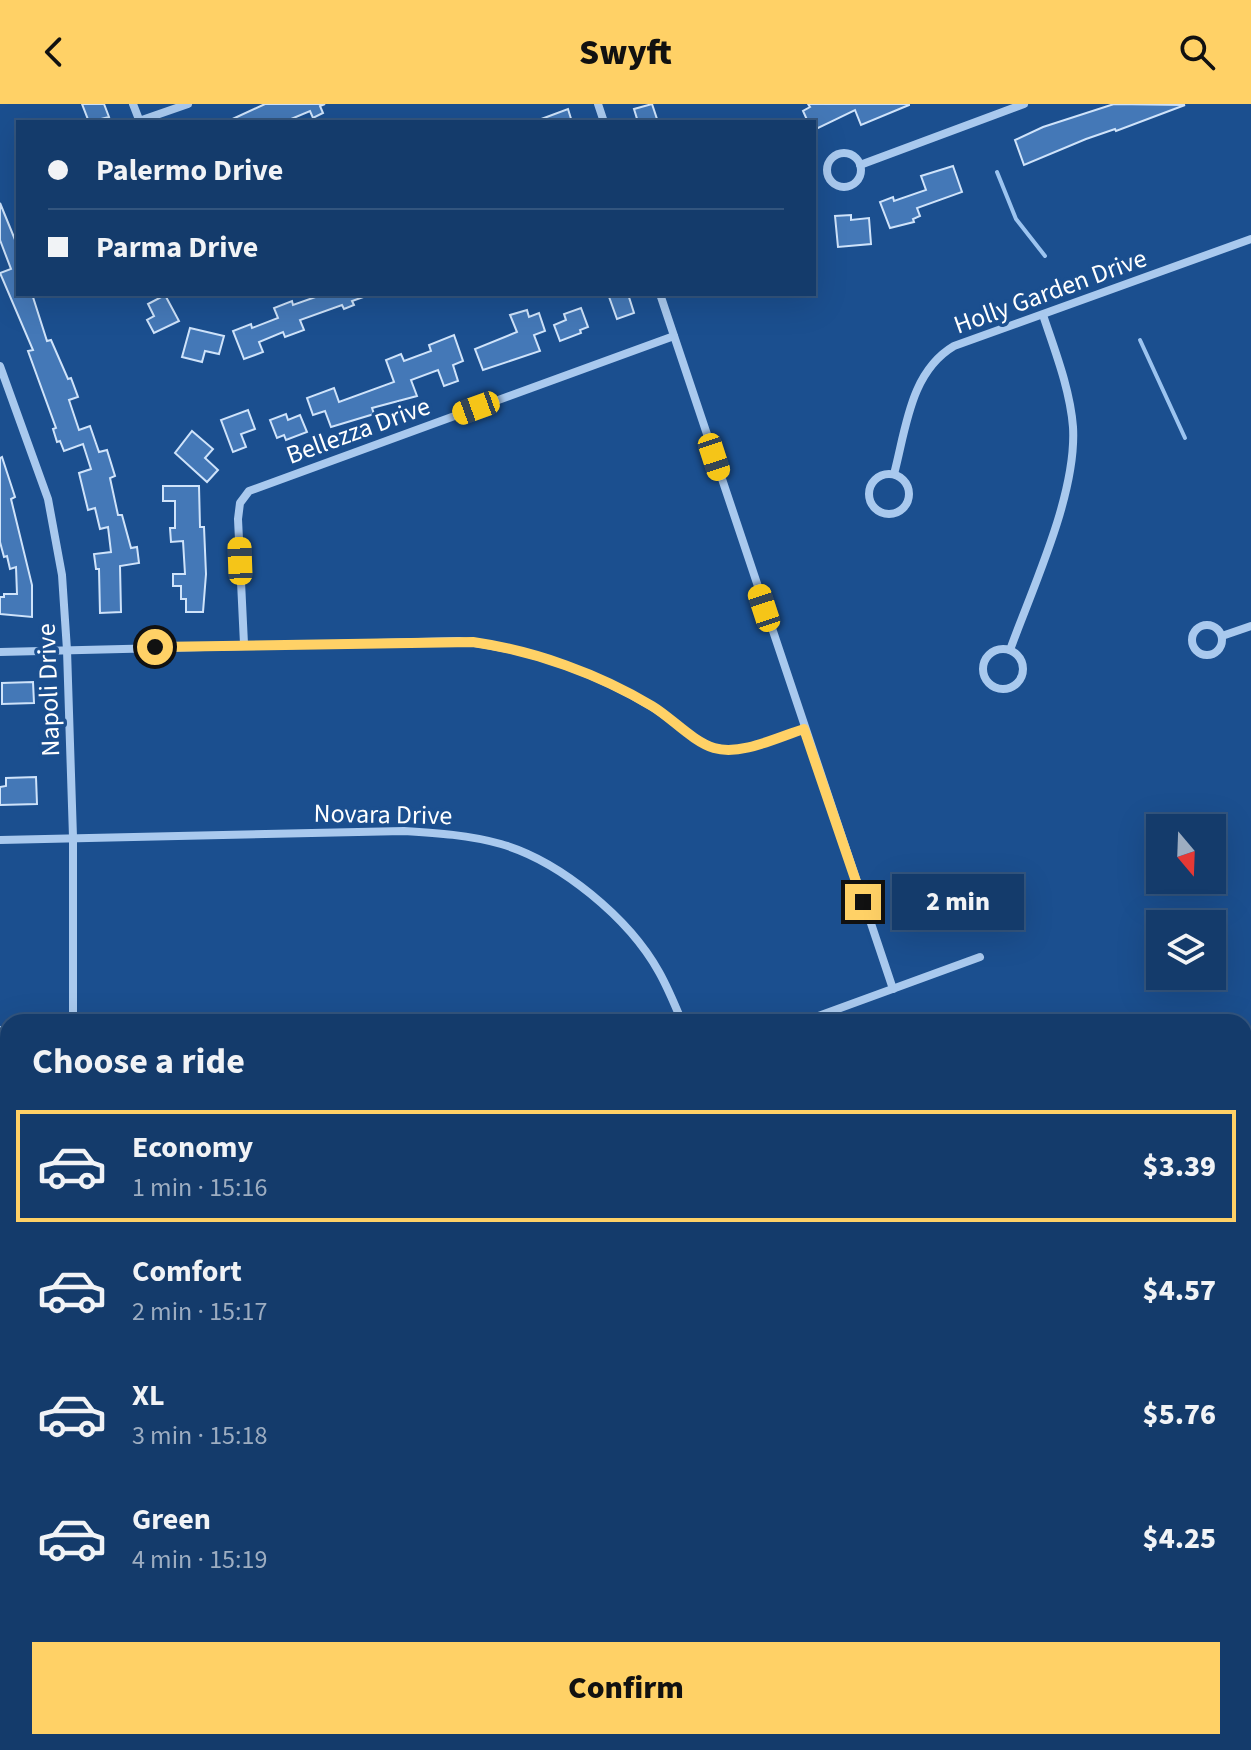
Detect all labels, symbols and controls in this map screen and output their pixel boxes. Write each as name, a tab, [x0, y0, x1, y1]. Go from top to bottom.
text: Swyft	[579, 27, 672, 78]
icon: back	[32, 30, 76, 74]
icon: search	[1175, 30, 1219, 74]
text: Palermo Drive	[96, 149, 283, 192]
text: Parma Drive	[96, 226, 258, 269]
street label: Holly Garden Drive	[949, 239, 1152, 344]
street label: Bellezza Drive	[281, 387, 435, 474]
car	[449, 389, 503, 427]
car	[695, 430, 733, 484]
car	[227, 537, 253, 585]
car	[745, 581, 783, 635]
street label: Napoli Drive	[28, 623, 69, 757]
route start	[137, 629, 173, 665]
street label: Novara Drive	[313, 795, 453, 834]
north arrow	[1146, 814, 1226, 894]
map controls	[1146, 814, 1226, 990]
callout: 2 min	[891, 874, 1023, 930]
text: 2 min	[926, 883, 990, 920]
route end	[845, 884, 881, 920]
button: layers	[1146, 910, 1226, 990]
text: Choose a ride	[32, 1036, 245, 1087]
text: Economy	[132, 1126, 253, 1169]
icon: car	[36, 1130, 108, 1202]
text: $3.39	[1143, 1145, 1216, 1188]
text: 1 min · 15:16	[132, 1169, 267, 1206]
text: Comfort	[132, 1250, 242, 1293]
icon: car	[36, 1254, 108, 1326]
text: $4.57	[1143, 1269, 1216, 1312]
text: 2 min · 15:17	[132, 1293, 267, 1330]
text: XL	[132, 1374, 165, 1417]
icon: car	[36, 1378, 108, 1450]
text: $5.76	[1143, 1393, 1216, 1436]
text: 3 min · 15:18	[132, 1417, 267, 1454]
text: Green	[132, 1498, 211, 1541]
icon: car	[36, 1502, 108, 1574]
text: $4.25	[1143, 1517, 1216, 1560]
text: 4 min · 15:19	[132, 1541, 267, 1578]
button: Confirm	[32, 1642, 1220, 1734]

